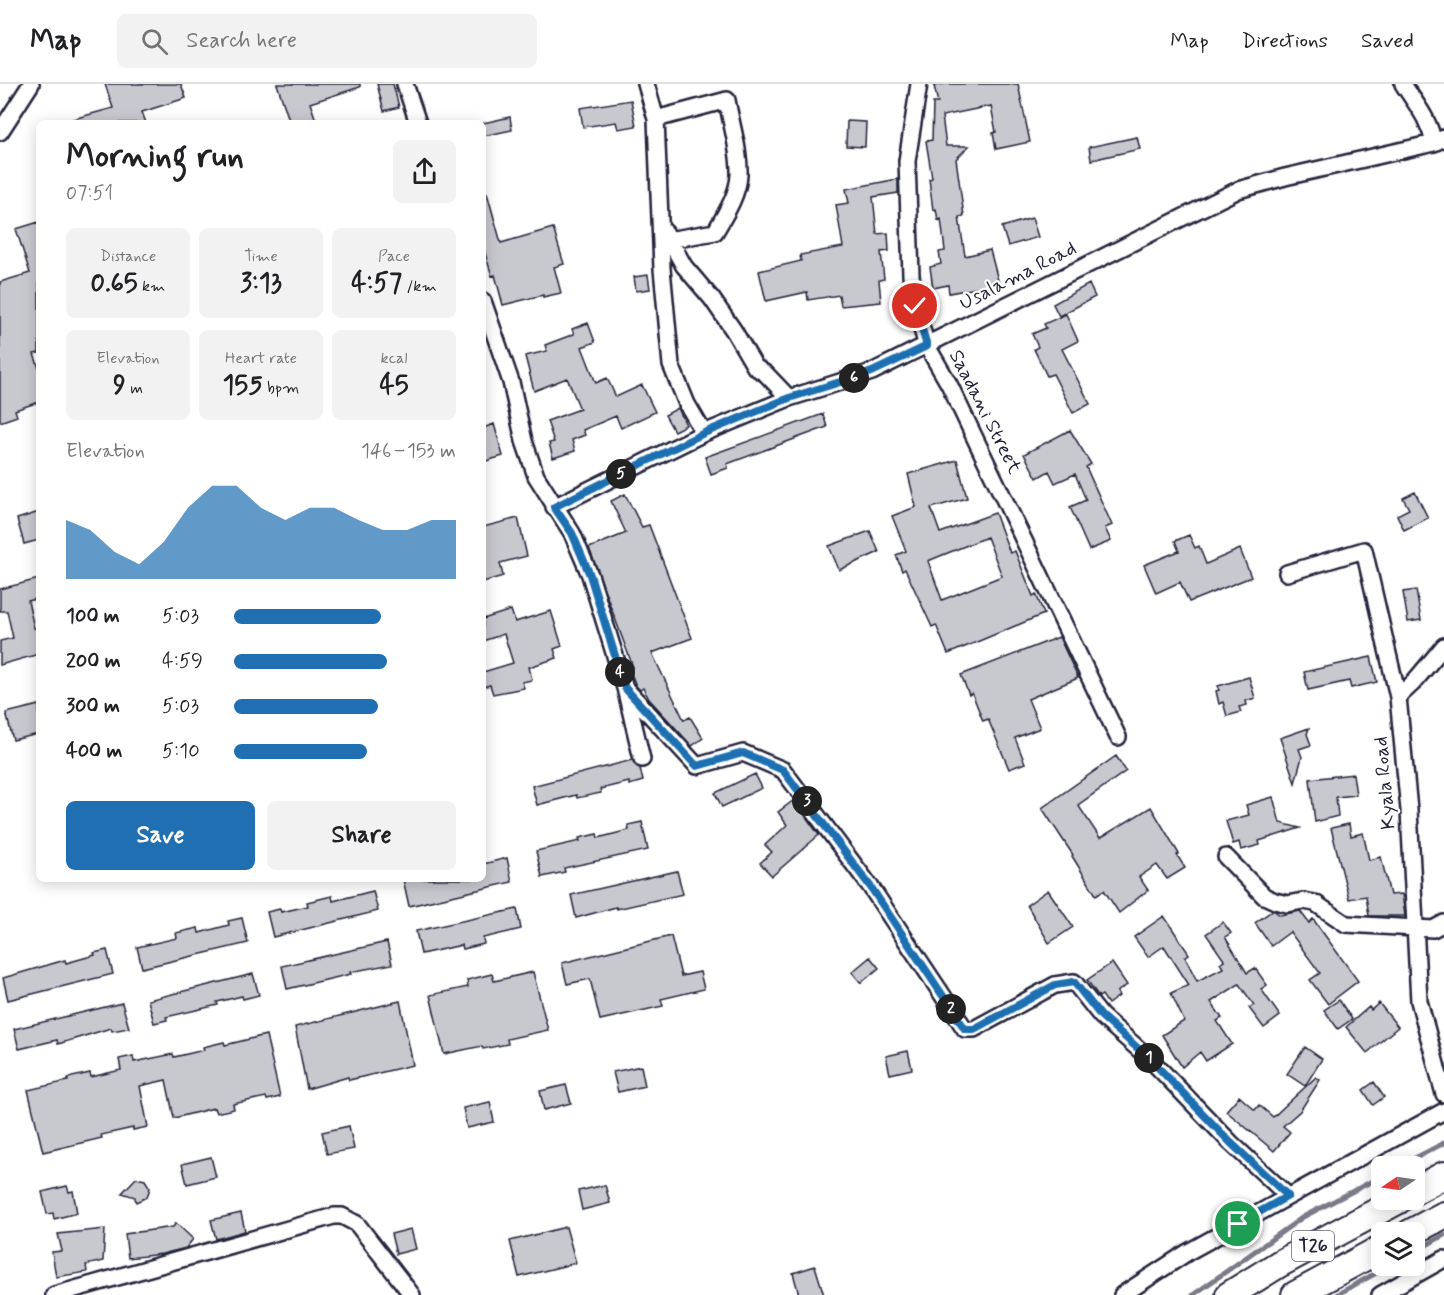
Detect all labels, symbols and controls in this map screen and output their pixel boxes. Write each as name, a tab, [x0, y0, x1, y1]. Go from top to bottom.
search box	[117, 14, 537, 68]
text: Map	[30, 23, 81, 60]
icon: search	[138, 25, 171, 58]
text: Search here	[186, 27, 297, 55]
text: Map	[1170, 27, 1209, 55]
text: Directions	[1242, 27, 1328, 55]
text: Saved	[1361, 27, 1414, 55]
text: Morning run	[66, 135, 244, 179]
button: share	[393, 140, 456, 203]
text: 07:51	[66, 180, 113, 207]
street label: Usalama Road	[955, 235, 1081, 317]
text: Distance	[100, 246, 156, 267]
text: Time	[244, 246, 278, 267]
text: Pace	[378, 246, 410, 267]
text: 0.65	[91, 267, 138, 301]
text: 3:13	[240, 267, 282, 301]
text: 4:57	[351, 267, 402, 301]
text: km	[138, 276, 165, 297]
text: /km	[402, 276, 437, 297]
pin	[889, 280, 940, 331]
icon: check	[898, 289, 931, 322]
street label: Saadani Street	[942, 345, 1028, 479]
text: Elevation	[97, 348, 160, 369]
text: Heart rate	[225, 348, 297, 369]
text: kcal	[381, 348, 407, 369]
pin: 6	[839, 363, 869, 393]
text: 6	[850, 367, 858, 388]
text: 9	[113, 369, 126, 403]
text: 155	[223, 369, 263, 403]
text: 45	[380, 369, 409, 403]
text: m	[126, 378, 143, 399]
text: bpm	[263, 378, 299, 399]
text: Elevation	[66, 438, 145, 465]
text: 146–153 m	[361, 438, 456, 465]
pin: 5	[606, 459, 636, 489]
text: 5	[616, 463, 626, 484]
text: 100 m	[66, 603, 120, 630]
text: 5:03	[162, 603, 199, 630]
text: 200 m	[66, 648, 121, 675]
text: 4:59	[162, 648, 203, 675]
pin: 4	[605, 657, 635, 687]
text: 4	[615, 661, 625, 682]
text: 300 m	[66, 693, 120, 720]
text: 5:03	[162, 693, 199, 720]
street label: Kyala Road	[1367, 735, 1403, 831]
text: 400 m	[66, 738, 122, 765]
text: 5:10	[162, 738, 200, 765]
pin: 3	[792, 786, 822, 816]
text: 3	[803, 790, 811, 811]
button: Save	[66, 801, 255, 870]
button: Share	[267, 801, 456, 870]
pin: 2	[936, 994, 966, 1024]
text: 2	[947, 998, 955, 1019]
pin: 1	[1134, 1043, 1164, 1073]
text: 1	[1145, 1047, 1153, 1068]
north arrow	[1371, 1156, 1425, 1210]
map controls	[1371, 1156, 1425, 1276]
pin	[1212, 1198, 1263, 1249]
icon: arrive	[1221, 1207, 1254, 1240]
button: layers	[1371, 1222, 1425, 1276]
road number: T26	[1292, 1231, 1334, 1261]

